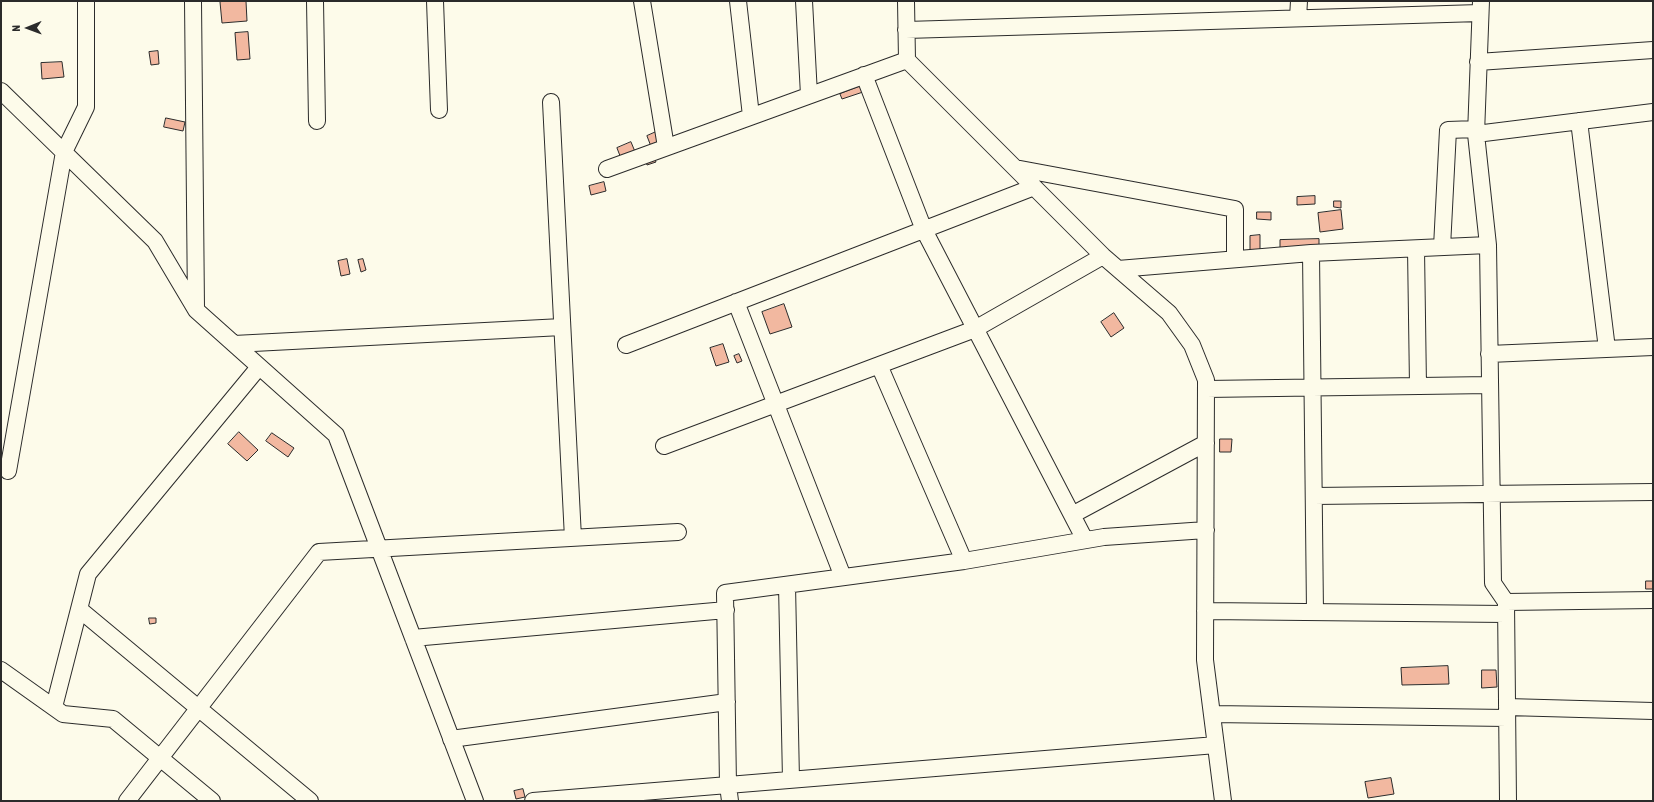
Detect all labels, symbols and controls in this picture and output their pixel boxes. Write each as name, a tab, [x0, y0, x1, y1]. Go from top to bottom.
north arrow	[8, 8, 48, 48]
text: N	[10, 25, 22, 32]

